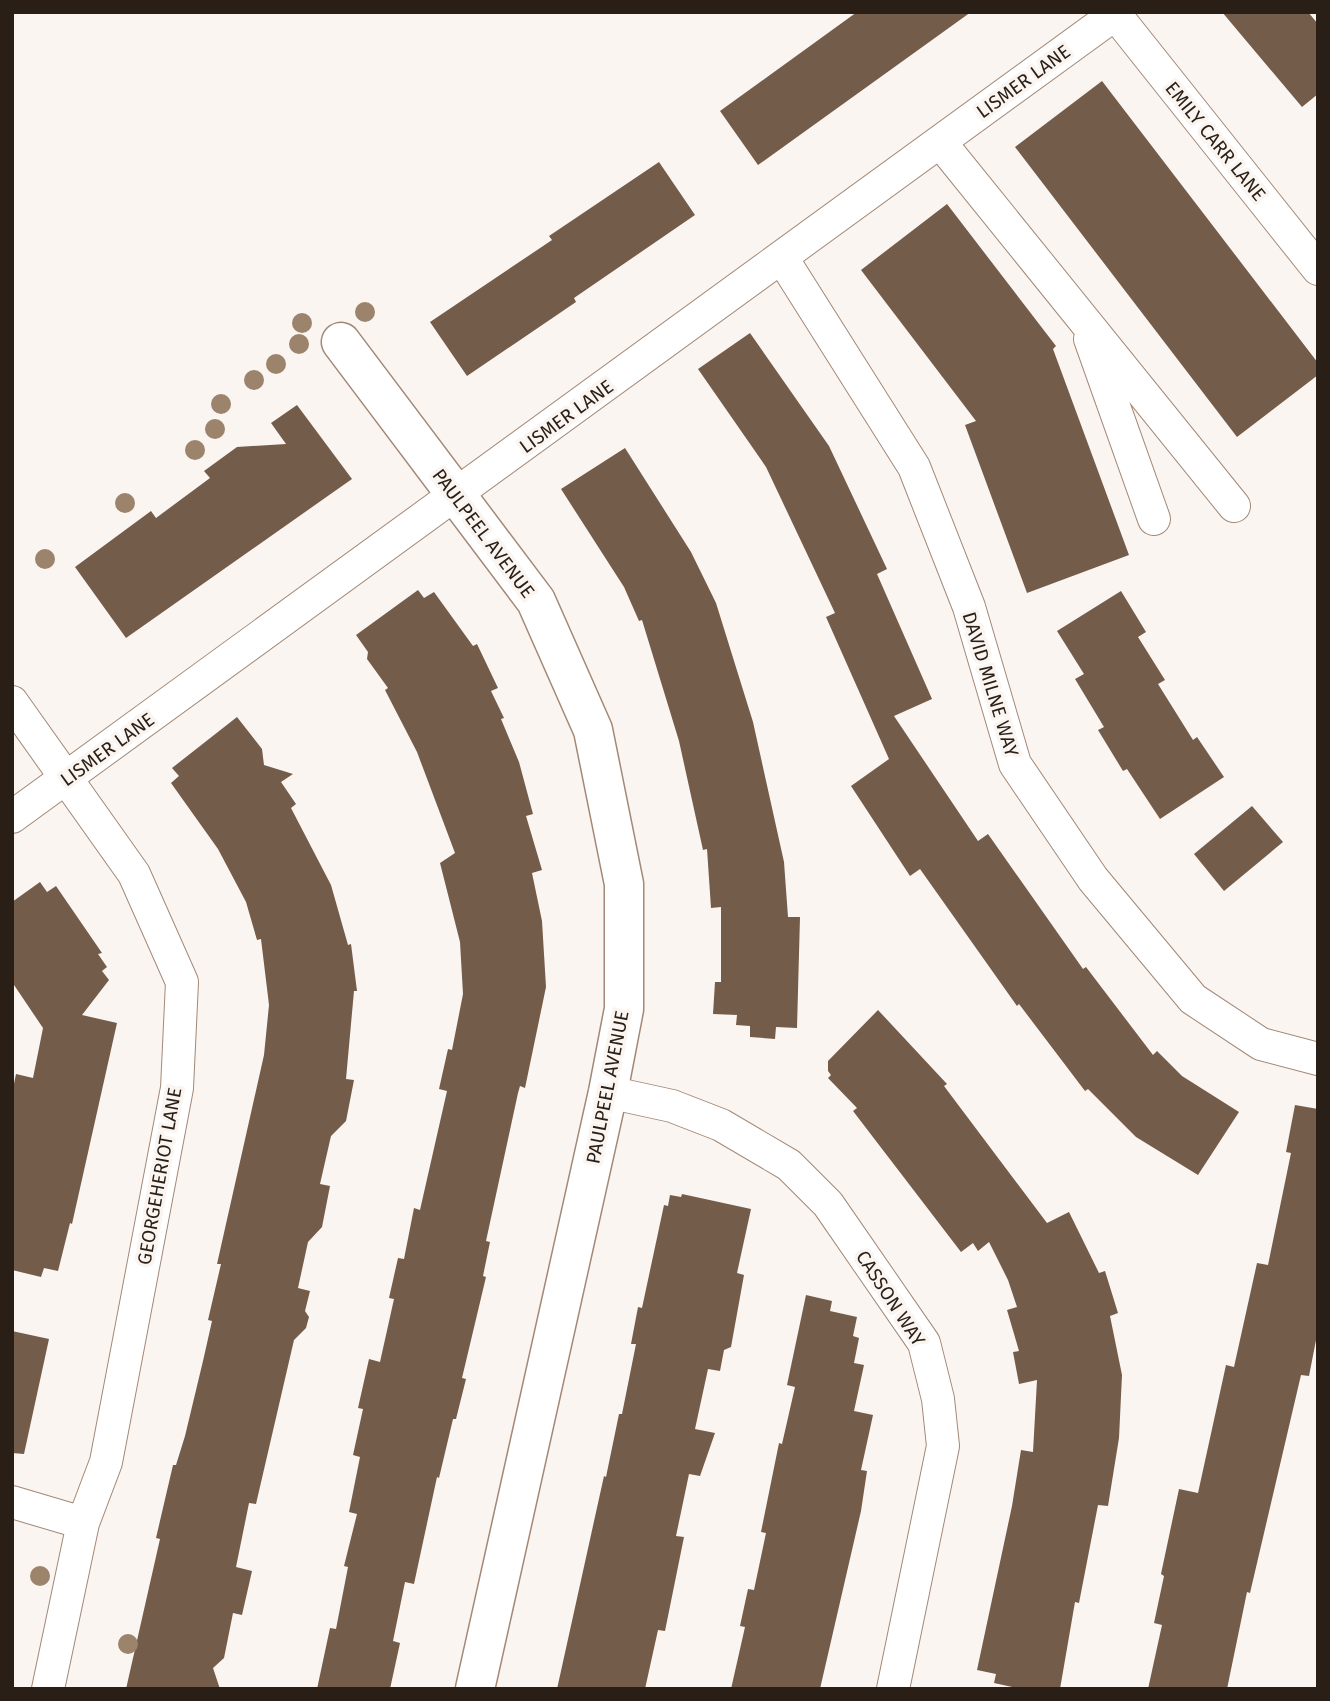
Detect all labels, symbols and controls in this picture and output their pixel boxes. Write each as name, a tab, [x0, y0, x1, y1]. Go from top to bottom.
street label: LISMER LANE	[972, 40, 1075, 123]
street label: EMILY CARR LANE	[1160, 77, 1271, 206]
street label: LISMER LANE	[515, 375, 618, 458]
street label: PAULPEEL AVENUE	[428, 464, 540, 602]
street label: DAVID MILNE WAY	[958, 609, 1024, 760]
street label: LISMER LANE	[56, 708, 159, 791]
street label: PAULPEEL AVENUE	[581, 1009, 634, 1166]
street label: GEORGEHERIOT LANE	[133, 1086, 186, 1267]
street label: CASSON WAY	[851, 1246, 930, 1351]

